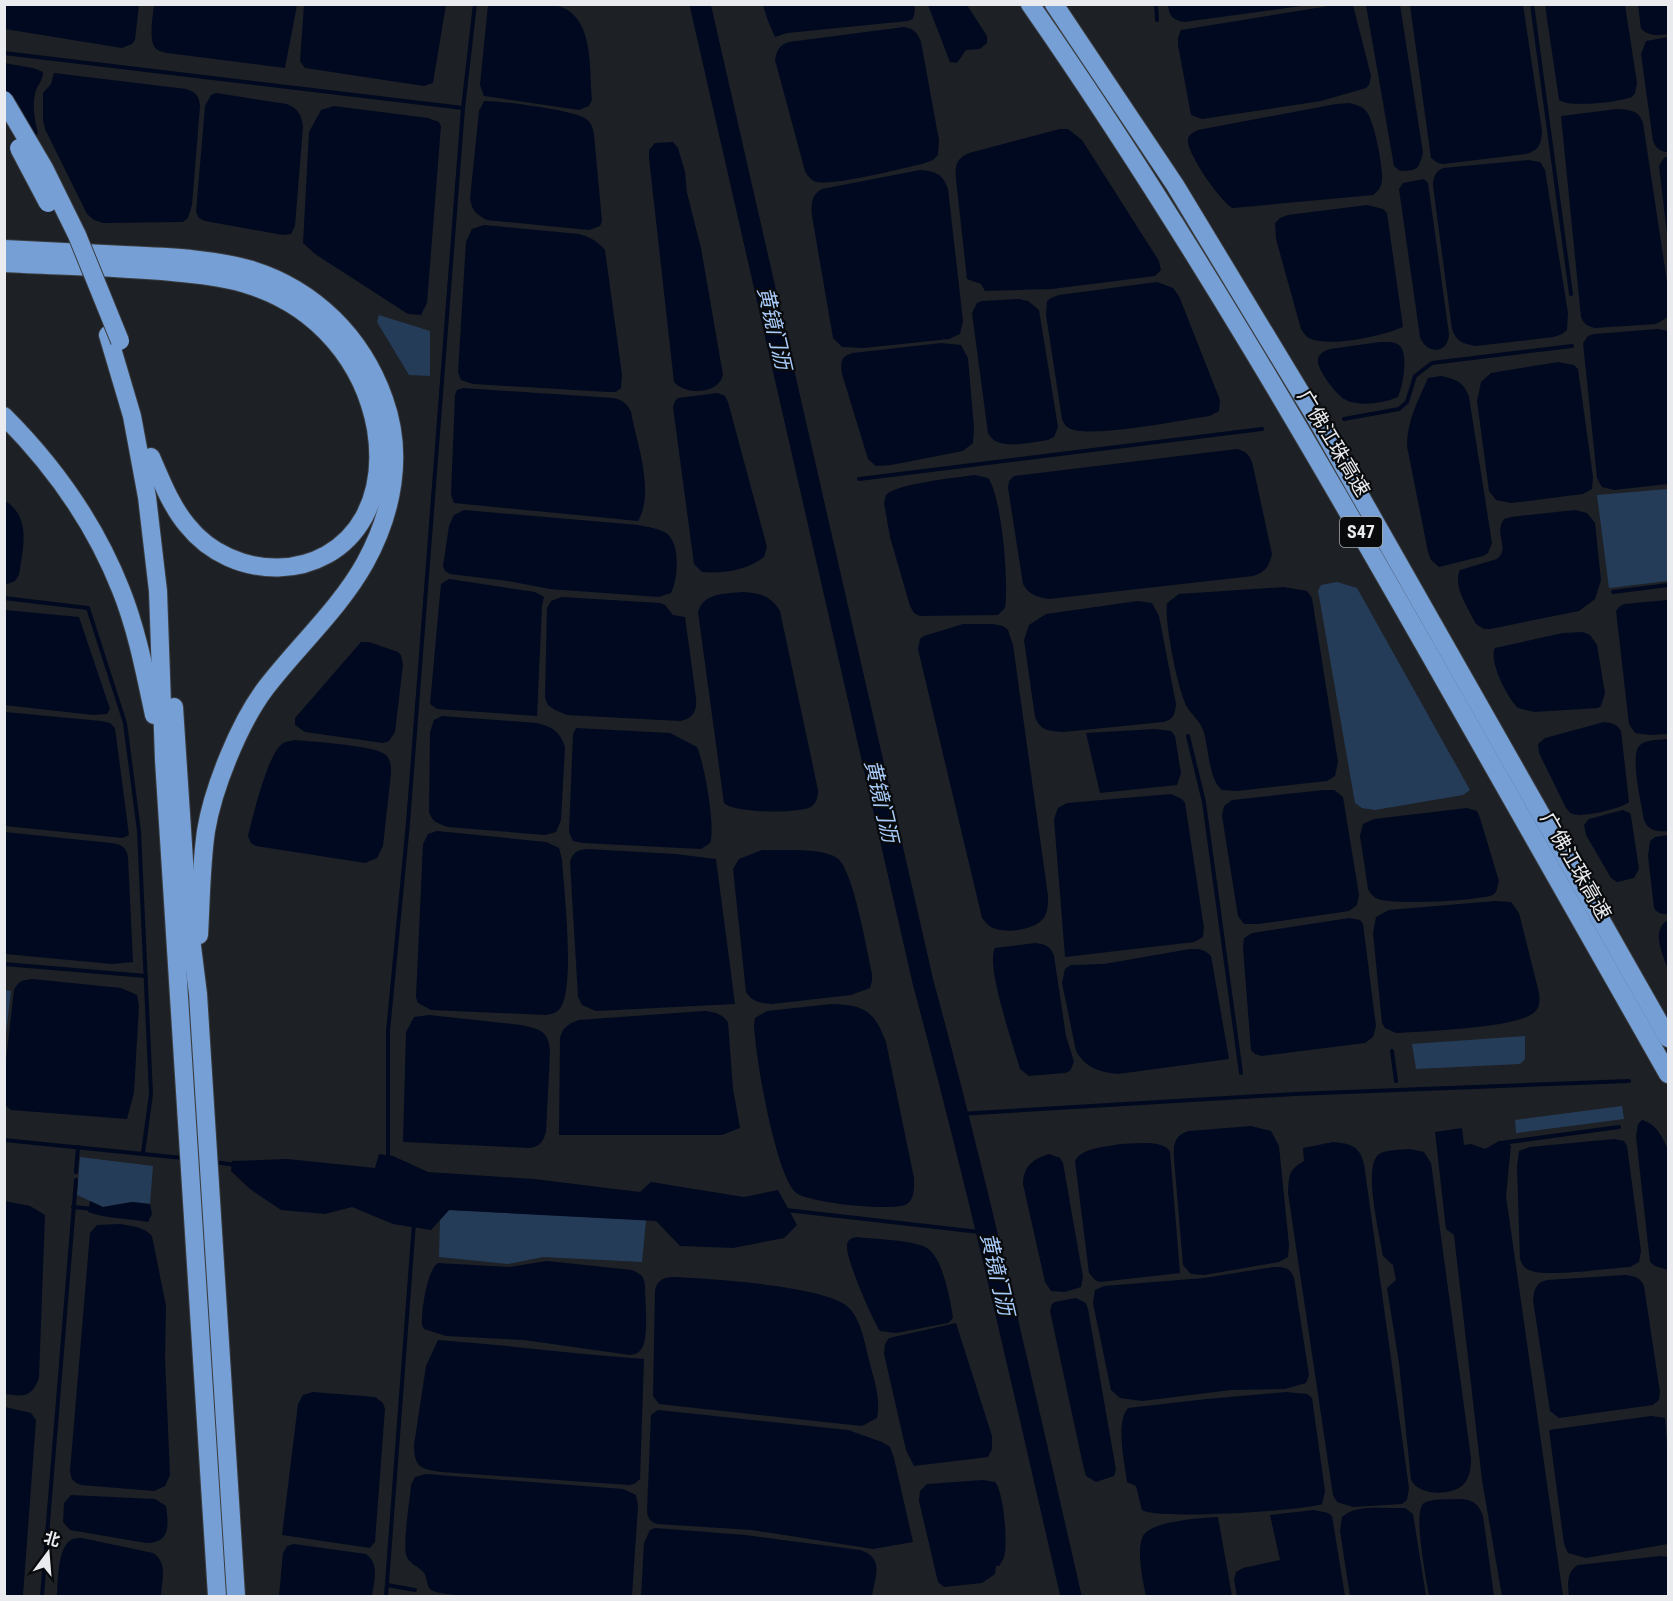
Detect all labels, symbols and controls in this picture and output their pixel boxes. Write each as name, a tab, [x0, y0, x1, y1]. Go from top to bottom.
water label: 黄镜门沥	[753, 284, 796, 376]
street label: 广佛江珠高速	[1293, 385, 1375, 501]
road number: S47	[1340, 517, 1382, 547]
water label: 黄镜门沥	[860, 757, 903, 849]
street label: 广佛江珠高速	[1536, 808, 1616, 924]
water label: 黄镜门沥	[976, 1230, 1019, 1322]
north arrow	[18, 1523, 78, 1583]
text: 北	[42, 1528, 62, 1550]

